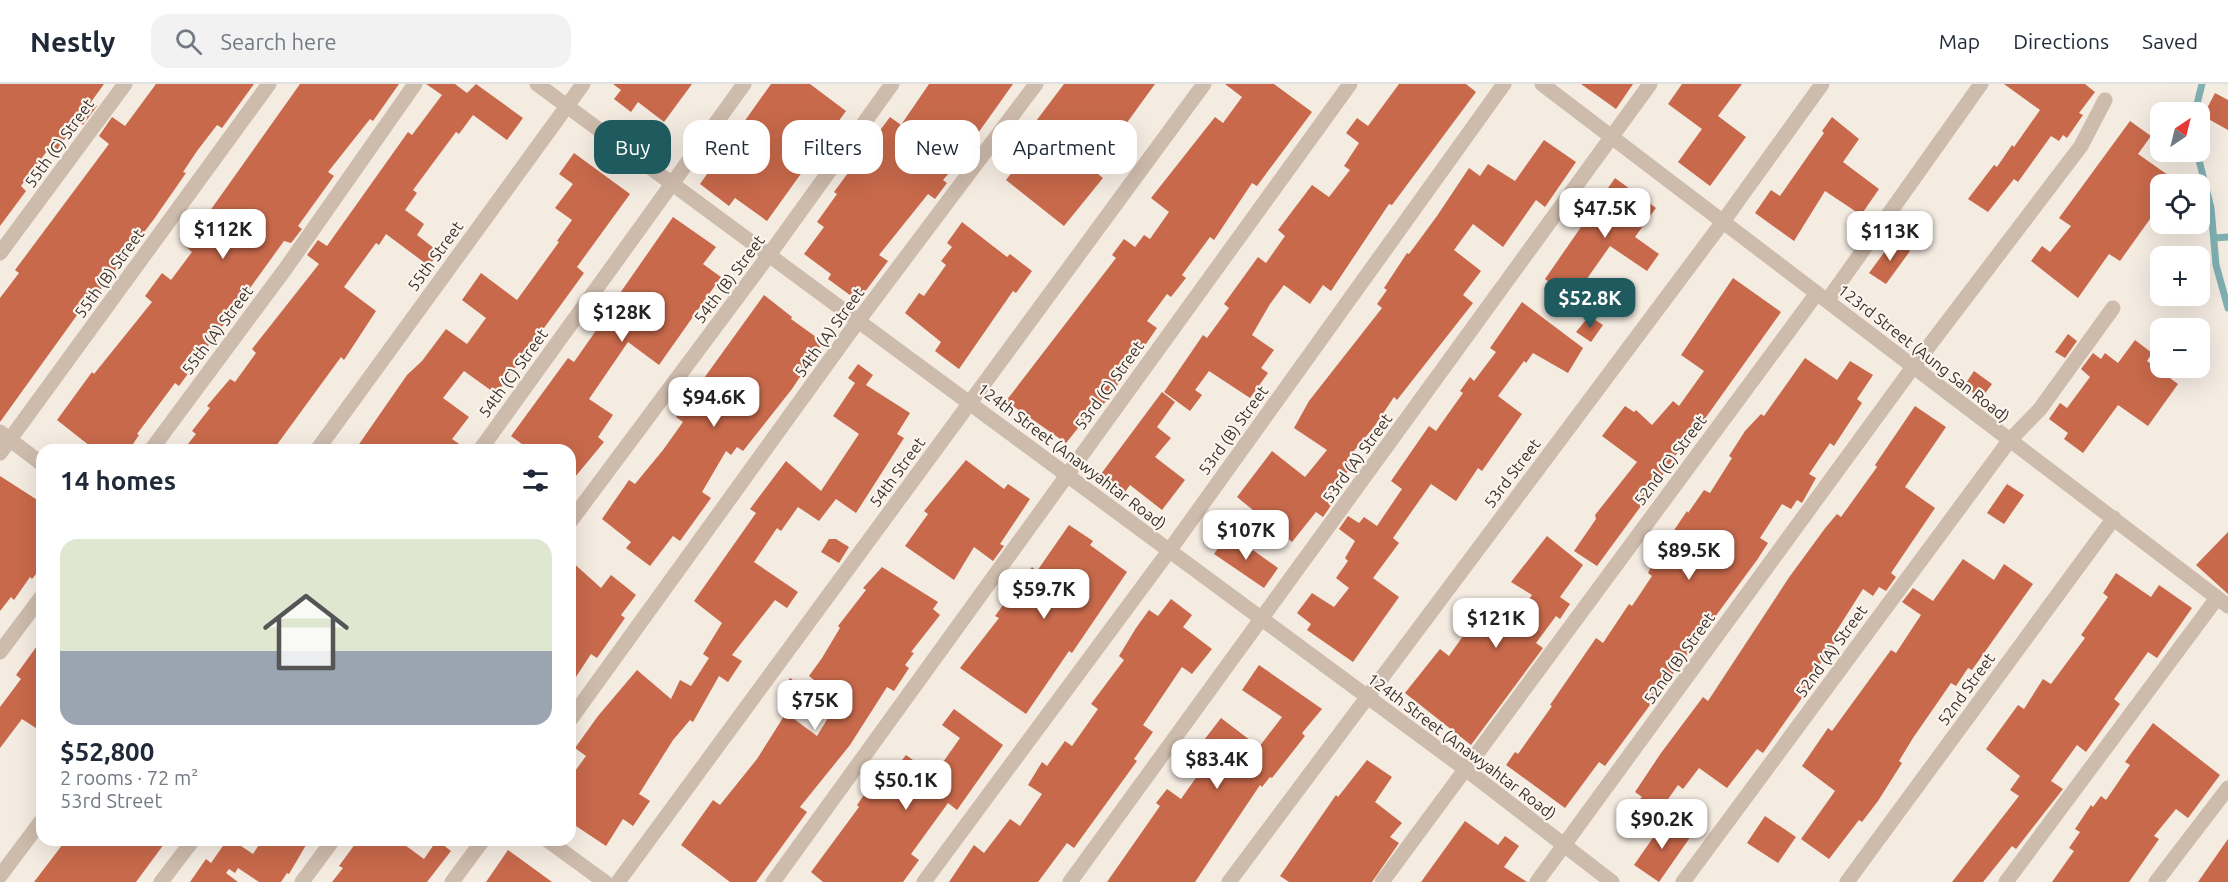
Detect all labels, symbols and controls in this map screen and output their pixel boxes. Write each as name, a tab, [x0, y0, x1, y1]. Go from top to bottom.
search box	[151, 14, 571, 68]
icon: search	[172, 25, 205, 58]
text: Nestly	[30, 26, 115, 57]
text: Search here	[220, 29, 337, 54]
text: Map	[1939, 29, 1980, 53]
text: Directions	[2013, 29, 2109, 53]
text: Saved	[2142, 29, 2198, 53]
street label: 55th (C) Street	[21, 95, 98, 191]
north arrow	[2150, 102, 2210, 162]
map controls	[2150, 102, 2210, 378]
chip: Buy	[594, 120, 671, 174]
chip: Rent	[683, 120, 770, 174]
chip: Filters	[782, 120, 883, 174]
chip: New	[895, 120, 980, 174]
chip: Apartment	[992, 120, 1137, 174]
button: locate	[2150, 174, 2210, 234]
pin: $47.5K	[1556, 188, 1654, 239]
text: $47.5K	[1573, 196, 1637, 219]
pin: $112K	[181, 209, 265, 260]
pin: $113K	[1848, 211, 1932, 262]
text: $112K	[194, 217, 252, 240]
street label: 55th Street	[404, 217, 467, 294]
text: $113K	[1861, 219, 1919, 242]
street label: 55th (B) Street	[71, 224, 149, 322]
street label: 54th (B) Street	[690, 231, 769, 327]
button: +	[2150, 246, 2210, 306]
pin: $52.8K	[1541, 278, 1639, 329]
street label: 123rd Street (Aung San Road)	[1834, 281, 2013, 426]
street label: 55th (A) Street	[178, 282, 257, 378]
street label: 54th (A) Street	[791, 283, 869, 381]
text: $52.8K	[1558, 286, 1622, 309]
pin: $128K	[580, 292, 664, 343]
text: $128K	[593, 300, 651, 323]
button: −	[2150, 318, 2210, 378]
street label: 54th (C) Street	[475, 325, 552, 421]
street label: 53rd (C) Street	[1071, 337, 1148, 433]
pin: $94.6K	[665, 377, 763, 428]
street label: 124th Street (Anawyahtar Road)	[974, 379, 1170, 534]
street label: 53rd (B) Street	[1195, 381, 1273, 479]
text: $94.6K	[682, 385, 746, 408]
street label: 53rd (A) Street	[1319, 409, 1397, 507]
street label: 52nd (C) Street	[1630, 411, 1711, 509]
street label: 54th Street	[866, 433, 929, 510]
street label: 53rd Street	[1480, 434, 1544, 511]
icon: filters	[519, 464, 552, 497]
text: 14 homes	[60, 466, 176, 495]
pin: $107K	[1204, 510, 1288, 561]
text: $107K	[1217, 518, 1275, 541]
pin: $89.5K	[1640, 530, 1738, 581]
text: $89.5K	[1657, 538, 1721, 561]
pin: $59.7K	[995, 569, 1093, 620]
text: $59.7K	[1012, 577, 1076, 600]
icon: home	[252, 578, 360, 686]
pin: $121K	[1454, 598, 1538, 649]
street label: 52nd (A) Street	[1792, 601, 1872, 701]
text: $121K	[1467, 606, 1525, 629]
street label: 52nd (B) Street	[1640, 608, 1719, 708]
street label: 52nd Street	[1934, 649, 1999, 729]
street label: 124th Street (Anawyahtar Road)	[1364, 669, 1560, 824]
pin: $75K	[779, 680, 851, 731]
text: $75K	[791, 688, 839, 711]
text: $52,800	[60, 737, 154, 766]
pin: $83.4K	[1168, 739, 1266, 790]
text: $83.4K	[1185, 747, 1249, 770]
pin: $50.1K	[857, 760, 955, 811]
text: 2 rooms · 72 m²	[60, 766, 198, 789]
text: $50.1K	[874, 768, 938, 791]
text: 53rd Street	[60, 789, 162, 812]
pin: $90.2K	[1613, 799, 1711, 850]
text: $90.2K	[1630, 807, 1694, 830]

